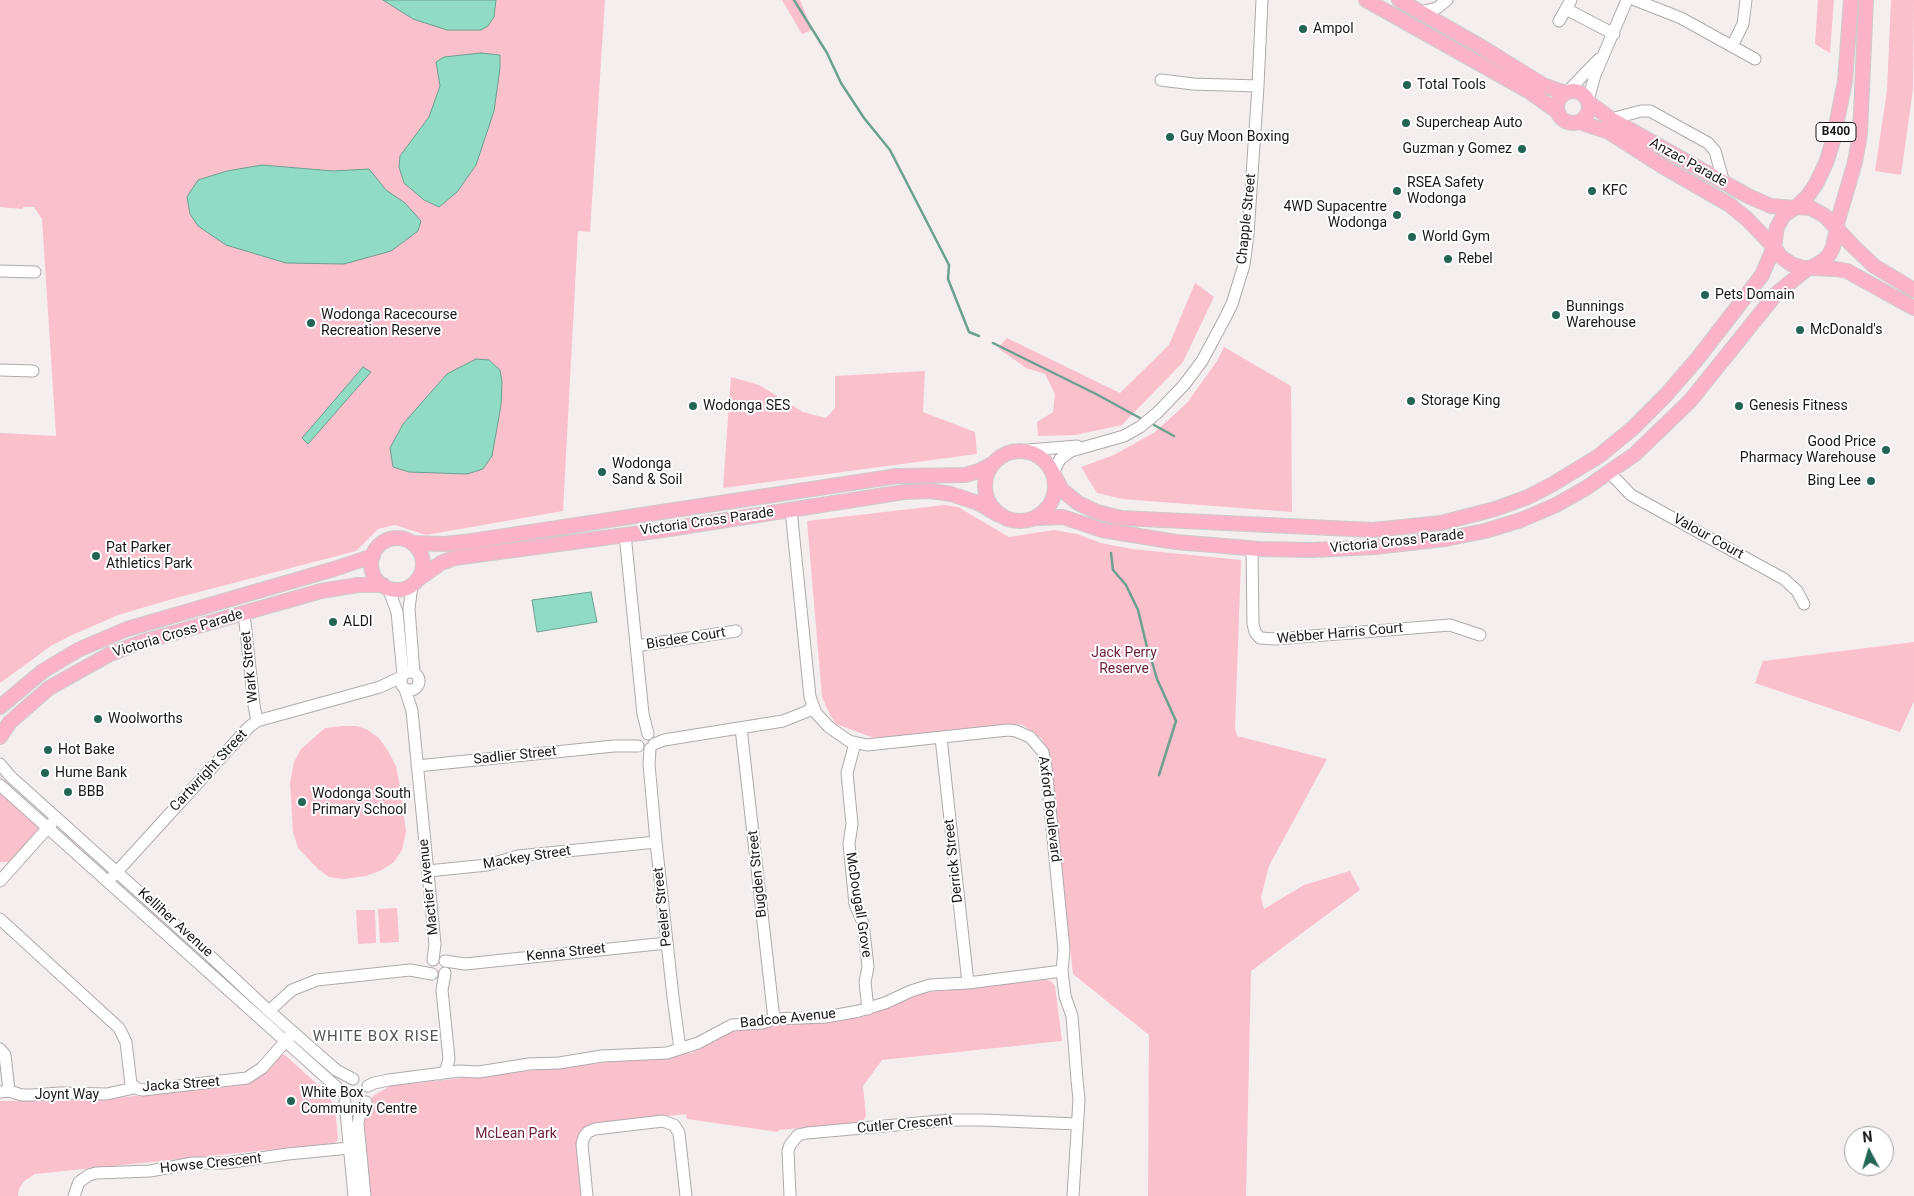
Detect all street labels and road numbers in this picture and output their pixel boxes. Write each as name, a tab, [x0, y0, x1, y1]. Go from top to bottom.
road number: B400	[1816, 122, 1856, 142]
street label: Anzac Parade	[1646, 135, 1730, 191]
street label: Chapple Street	[1234, 173, 1260, 265]
street label: Victoria Cross Parade	[639, 504, 775, 540]
street label: Valour Court	[1670, 511, 1746, 563]
street label: Victoria Cross Parade	[1329, 527, 1465, 557]
street label: Victoria Cross Parade	[111, 606, 245, 662]
street label: Webber Harris Court	[1276, 620, 1404, 648]
street label: Bisdee Court	[645, 624, 727, 654]
street label: Wark Street	[238, 630, 262, 704]
street label: Cartwright Street	[167, 727, 251, 815]
street label: Sadlier Street	[473, 743, 557, 769]
street label: Axford Boulevard	[1034, 755, 1064, 863]
street label: Derrick Street	[941, 818, 967, 904]
street label: Bugden Street	[745, 829, 771, 919]
street label: Mactier Avenue	[416, 838, 442, 936]
street label: Mackey Street	[482, 843, 572, 873]
street label: McDougall Grove	[841, 851, 875, 959]
street label: Peeler Street	[650, 867, 676, 947]
street label: Kelliher Avenue	[134, 885, 216, 961]
street label: Kenna Street	[526, 940, 606, 966]
street label: Badcoe Avenue	[739, 1006, 837, 1032]
street label: Jacka Street	[142, 1074, 220, 1096]
street label: Joynt Way	[35, 1087, 99, 1103]
street label: Cutler Crescent	[857, 1112, 953, 1138]
street label: Howse Crescent	[159, 1150, 263, 1178]

